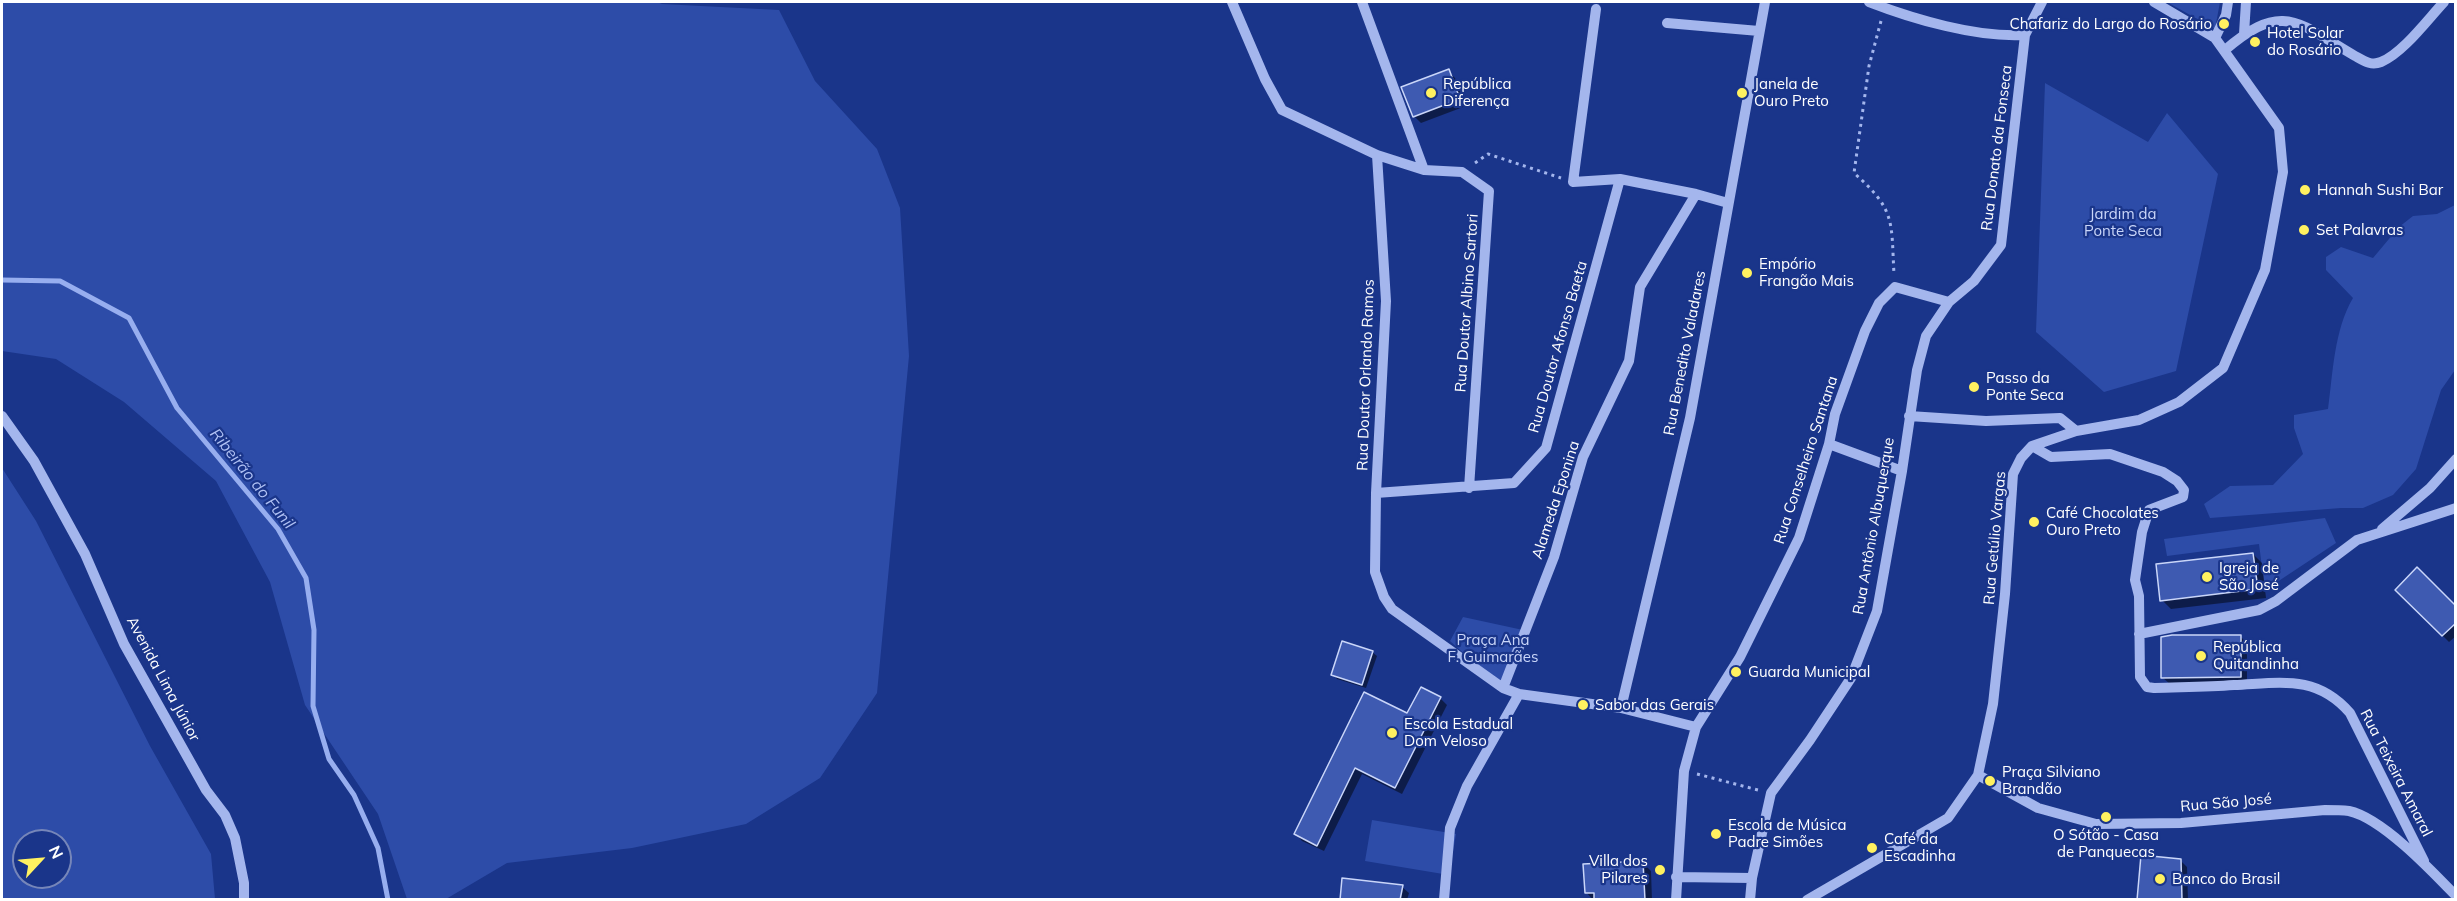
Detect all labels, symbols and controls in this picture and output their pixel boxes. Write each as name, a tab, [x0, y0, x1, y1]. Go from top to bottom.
place label: Chafariz do Largo do Rosário	[2009, 15, 2212, 33]
marker: Chafariz do Largo do Rosário	[2217, 17, 2231, 31]
place label: Hotel Solar do Rosário	[2267, 24, 2344, 59]
marker: Hotel Solar do Rosário	[2248, 35, 2262, 49]
street label: Rua Donato da Fonseca	[1978, 64, 2016, 232]
place label: República Diferença	[1443, 75, 1512, 110]
place label: Janela de Ouro Preto	[1754, 75, 1829, 110]
marker: República Diferença	[1424, 86, 1438, 100]
marker: Janela de Ouro Preto	[1735, 86, 1749, 100]
place label: Hannah Sushi Bar	[2317, 181, 2443, 199]
marker: Hannah Sushi Bar	[2298, 183, 2312, 197]
park label: Jardim da Ponte Seca	[2084, 205, 2162, 240]
street label: Rua Doutor Albino Sartori	[1452, 213, 1482, 393]
place label: Set Palavras	[2316, 221, 2403, 239]
marker: Set Palavras	[2297, 223, 2311, 237]
place label: Empório Frangão Mais	[1759, 255, 1854, 290]
street label: Rua Doutor Afonso Baeta	[1525, 259, 1591, 435]
marker: Empório Frangão Mais	[1740, 266, 1754, 280]
street label: Rua Benedito Valadares	[1660, 269, 1710, 437]
street label: Rua Doutor Orlando Ramos	[1354, 279, 1378, 471]
place label: Passo da Ponte Seca	[1986, 369, 2064, 404]
street label: Rua Conselheiro Santana	[1770, 374, 1842, 546]
marker: Passo da Ponte Seca	[1967, 380, 1981, 394]
water label: Ribeirão do Funil	[206, 425, 298, 533]
street label: Rua Antônio Albuquerque	[1850, 436, 1898, 616]
street label: Alameda Eponina	[1528, 439, 1584, 561]
street label: Rua Getúlio Vargas	[1980, 470, 2010, 606]
place label: Café Chocolates Ouro Preto	[2046, 504, 2159, 539]
marker: Café Chocolates Ouro Preto	[2027, 515, 2041, 529]
place label: Igreja de São José	[2219, 559, 2279, 594]
marker: Igreja de São José	[2200, 570, 2214, 584]
street label: Avenida Lima Júnior	[122, 614, 204, 744]
park label: Praça Ana F. Guimarães	[1448, 631, 1538, 666]
place label: República Quitandinha	[2213, 638, 2299, 673]
marker: República Quitandinha	[2194, 649, 2208, 663]
place label: Guarda Municipal	[1748, 663, 1870, 681]
marker: Guarda Municipal	[1729, 665, 1743, 679]
place label: Sabor das Gerais	[1595, 696, 1714, 714]
marker: Sabor das Gerais	[1576, 698, 1590, 712]
street label: Rua Teixeira Amaral	[2356, 706, 2436, 840]
place label: Escola Estadual Dom Veloso	[1404, 715, 1513, 750]
marker: Escola Estadual Dom Veloso	[1385, 726, 1399, 740]
place label: Praça Silviano Brandão	[2002, 763, 2101, 798]
marker: Praça Silviano Brandão	[1983, 774, 1997, 788]
street label: Rua São José	[2179, 790, 2273, 816]
marker: O Sótão - Casa de Panquecas	[2099, 810, 2113, 824]
place label: Escola de Música Padre Simões	[1728, 816, 1846, 851]
place label: O Sótão - Casa de Panquecas	[2053, 826, 2159, 861]
marker: Escola de Música Padre Simões	[1709, 827, 1723, 841]
north arrow	[12, 829, 72, 889]
place label: Café da Escadinha	[1884, 830, 1956, 865]
marker: Café da Escadinha	[1865, 841, 1879, 855]
text: N	[45, 842, 68, 862]
place label: Villa dos Pilares	[1589, 852, 1648, 887]
marker: Villa dos Pilares	[1653, 863, 1667, 877]
place label: Banco do Brasil	[2172, 870, 2280, 888]
marker: Banco do Brasil	[2153, 872, 2167, 886]

